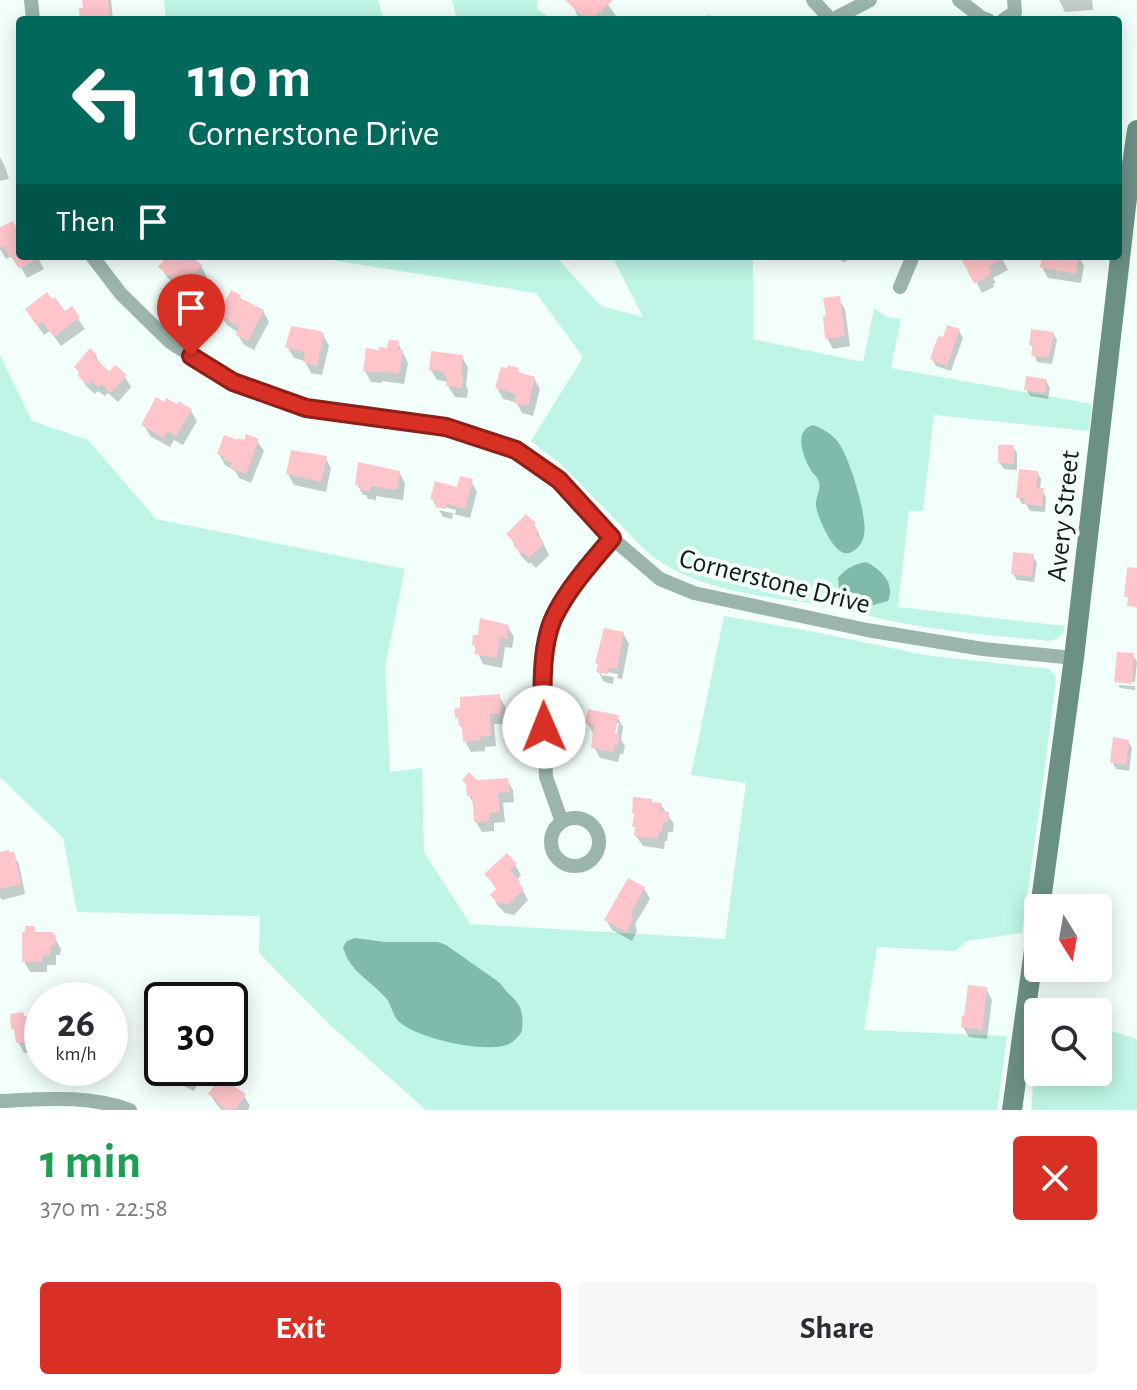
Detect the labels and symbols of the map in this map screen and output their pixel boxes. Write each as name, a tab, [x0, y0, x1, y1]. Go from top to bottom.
pin	[157, 274, 225, 356]
street label: Avery Street	[1043, 449, 1085, 583]
street label: Cornerstone Drive	[676, 545, 873, 619]
position arrow	[502, 685, 586, 769]
north arrow	[1024, 894, 1112, 982]
speed limit sign: 30	[144, 982, 248, 1086]

